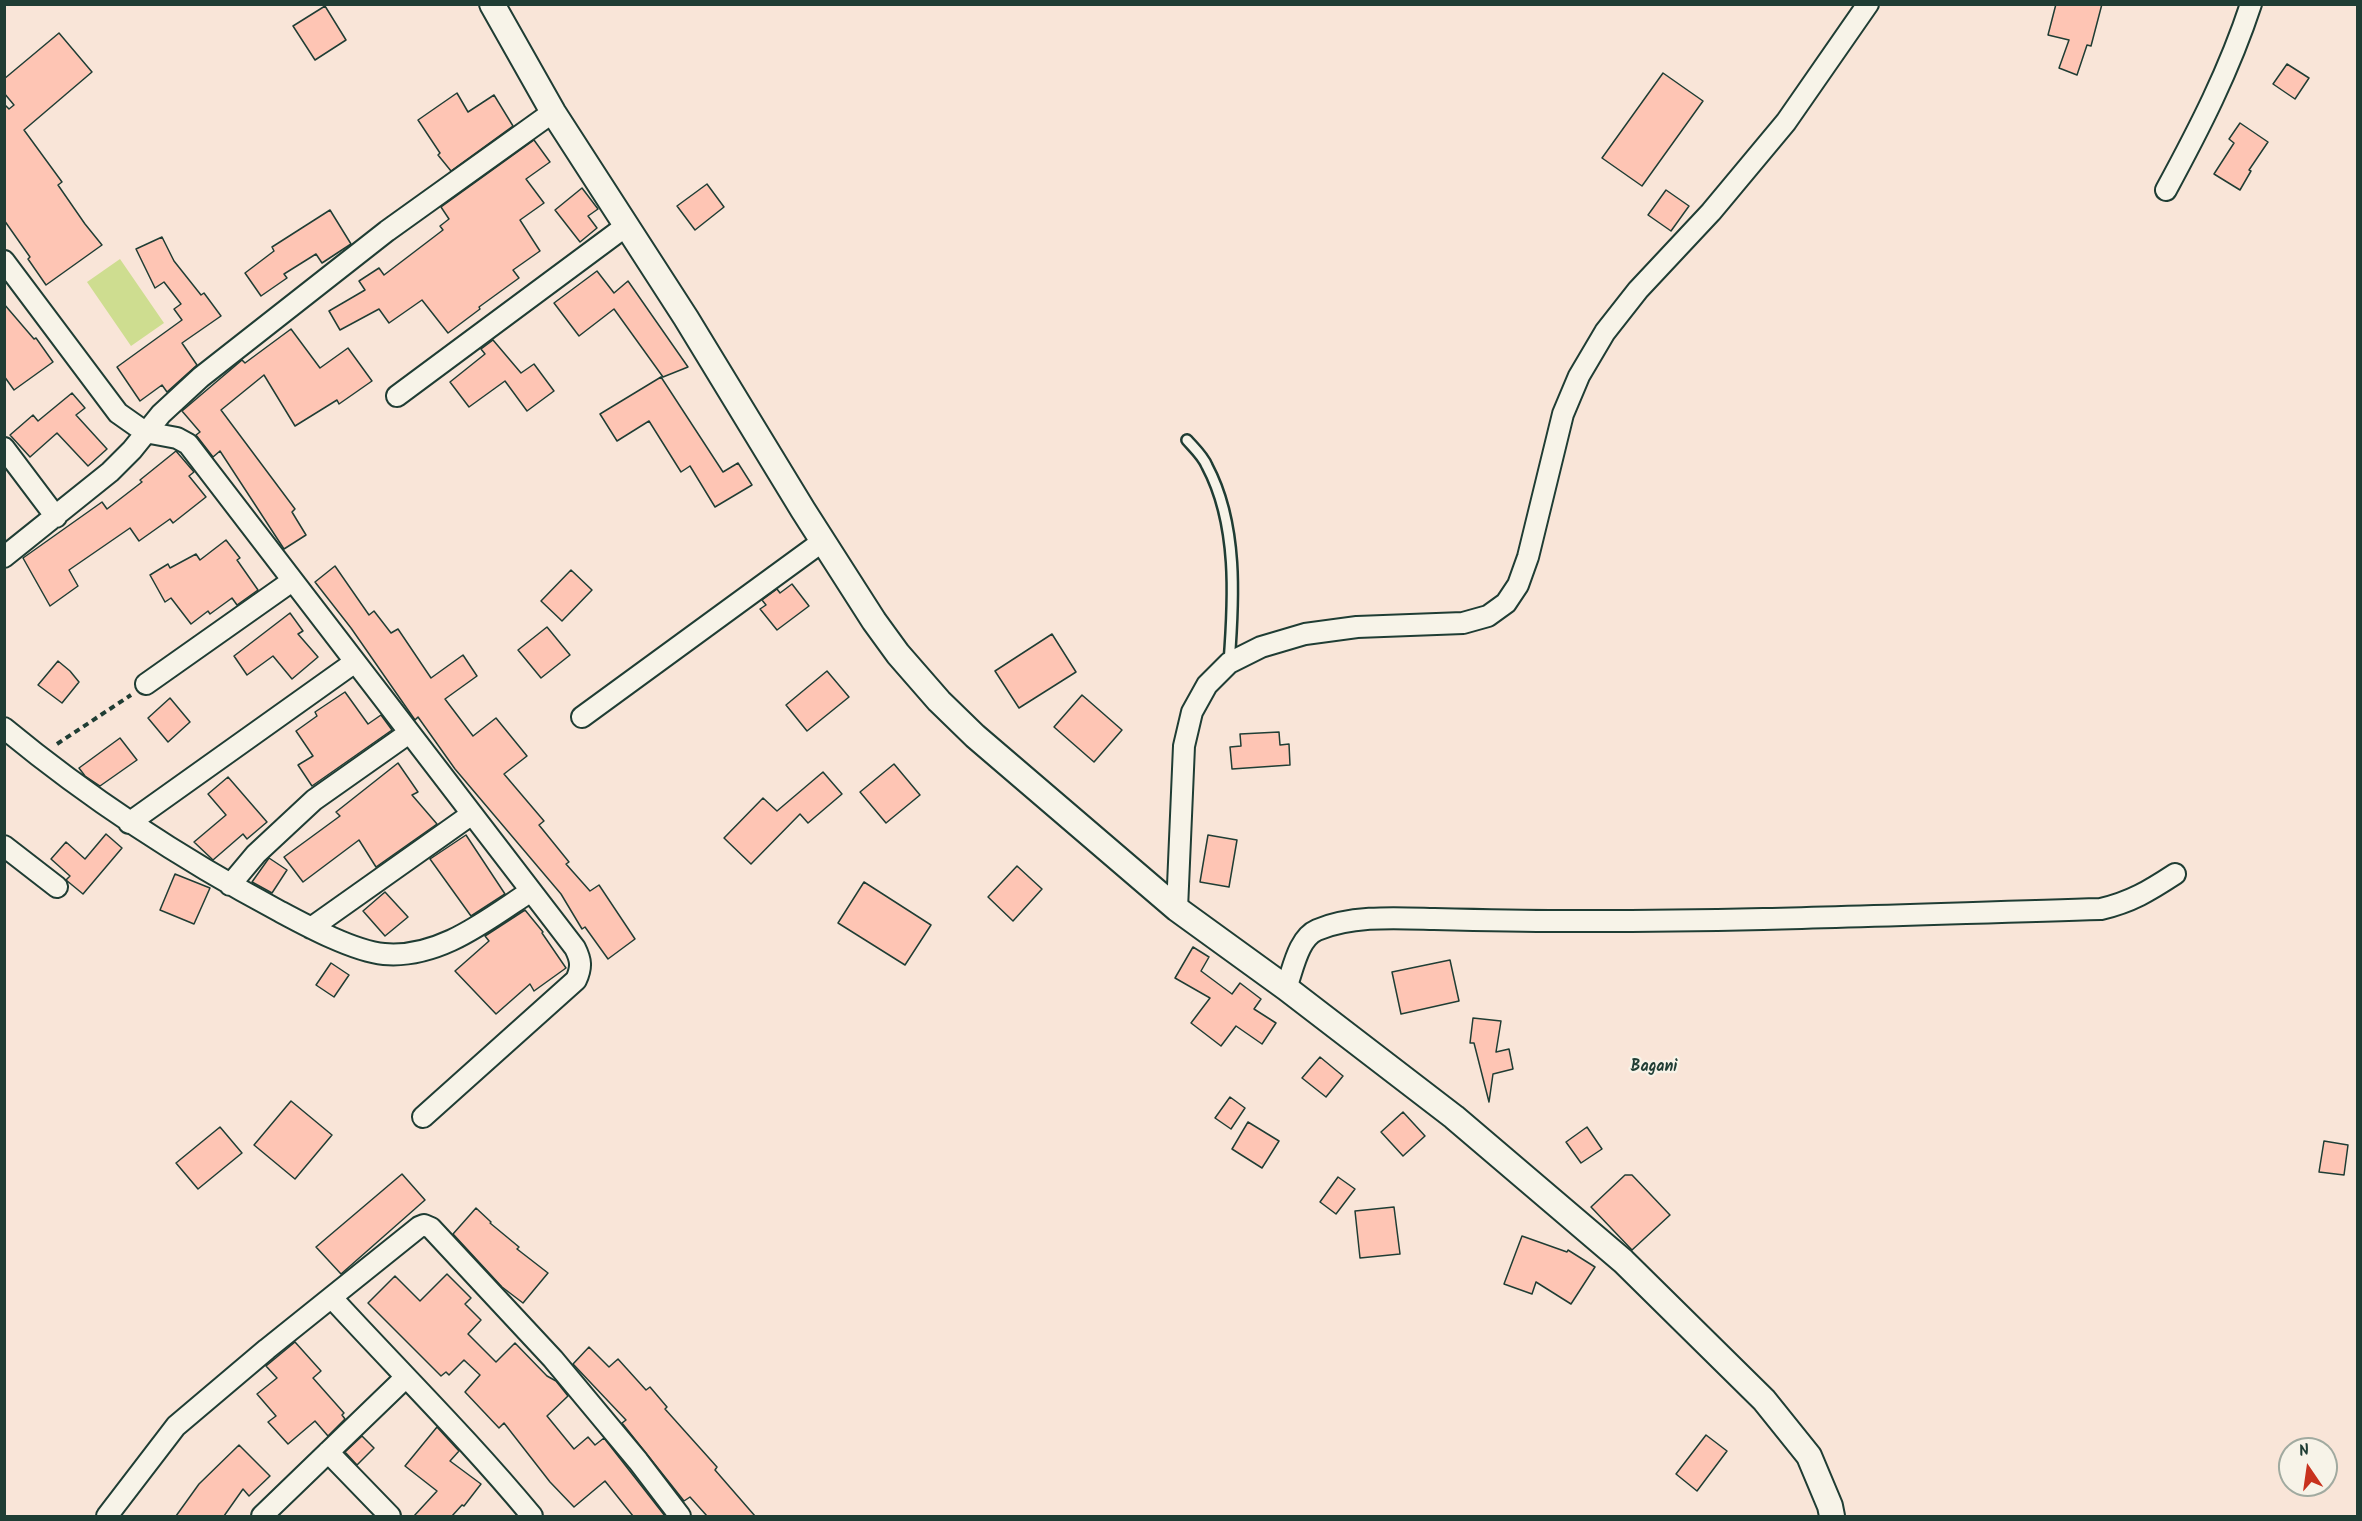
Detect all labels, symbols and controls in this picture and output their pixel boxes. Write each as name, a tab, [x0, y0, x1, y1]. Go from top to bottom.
district label: Bagani	[1630, 1058, 1678, 1078]
north arrow	[2278, 1437, 2338, 1497]
text: N	[2297, 1438, 2312, 1464]

